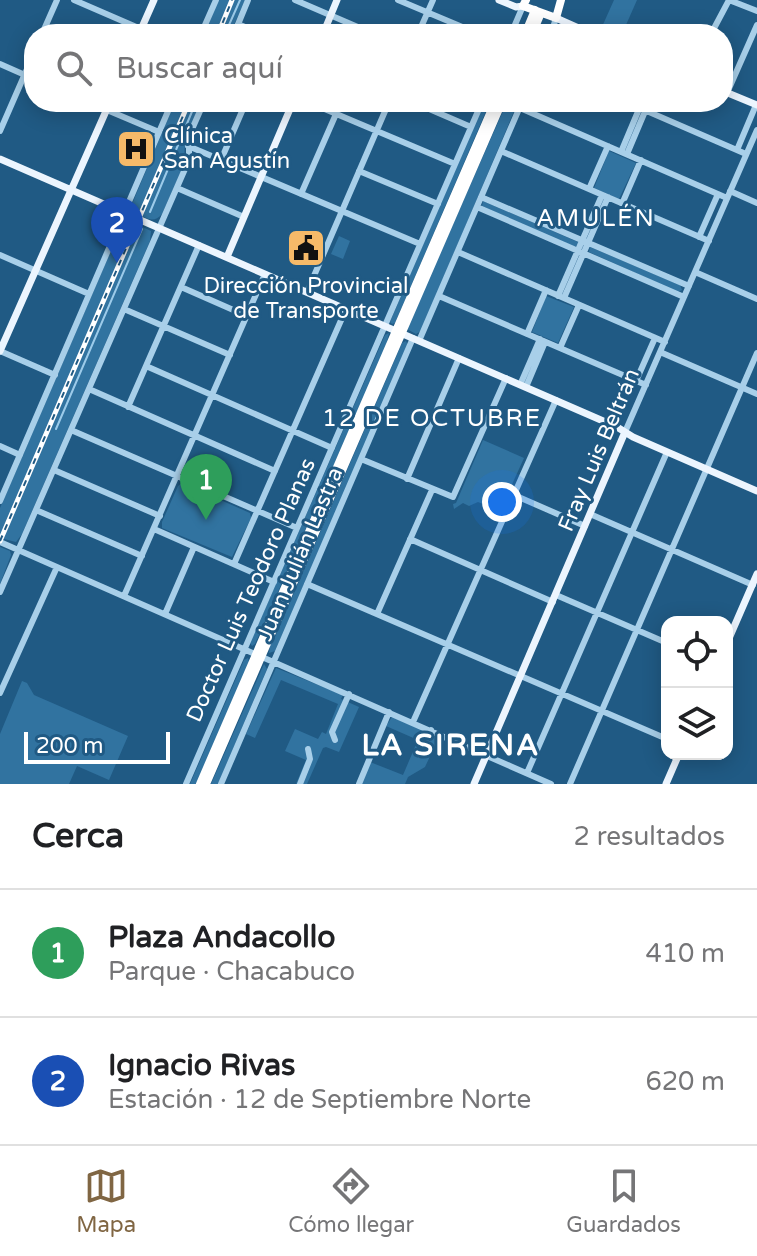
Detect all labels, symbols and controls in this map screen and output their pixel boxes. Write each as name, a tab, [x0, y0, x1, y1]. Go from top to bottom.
search box	[24, 24, 733, 112]
icon: search	[52, 46, 96, 90]
text: Buscar aquí	[116, 50, 283, 87]
place label: Clínica San Agustín	[164, 123, 290, 174]
hospital icon: Clínica San Agustín	[115, 128, 157, 170]
pin: 2	[91, 197, 143, 263]
district label: AMULÉN	[536, 203, 656, 233]
public building icon: Dirección Provincial de Transporte	[285, 227, 327, 269]
place label: Dirección Provincial de Transporte	[203, 273, 409, 324]
street label: Fray Luis Beltrán	[553, 365, 645, 535]
district label: 12 DE OCTUBRE	[322, 404, 542, 433]
pin: 1	[180, 454, 232, 520]
street label: Doctor Luis Teodoro Planas	[181, 454, 321, 726]
street label: Juan Julián Lastra	[252, 463, 348, 645]
your location	[482, 482, 522, 522]
map controls	[661, 616, 733, 760]
button: locate	[661, 616, 733, 688]
button: layers	[661, 688, 733, 760]
district label: LA SIRENA	[362, 727, 540, 764]
scale bar	[24, 728, 170, 764]
text: 200 m	[36, 733, 103, 759]
text: Cerca	[32, 816, 124, 857]
text: 2 resultados	[574, 821, 725, 852]
text: Plaza Andacollo	[108, 919, 335, 956]
text: 1	[50, 938, 66, 969]
text: 410 m	[645, 938, 725, 969]
text: Parque · Chacabuco	[108, 956, 355, 987]
text: Ignacio Rivas	[108, 1047, 296, 1084]
text: 2	[50, 1066, 66, 1097]
text: 620 m	[645, 1066, 725, 1097]
text: Estación · 12 de Septiembre Norte	[108, 1084, 531, 1115]
tab: Mapa	[76, 1164, 136, 1238]
tab: Cómo llegar	[288, 1164, 414, 1238]
tab: Guardados	[566, 1164, 681, 1238]

